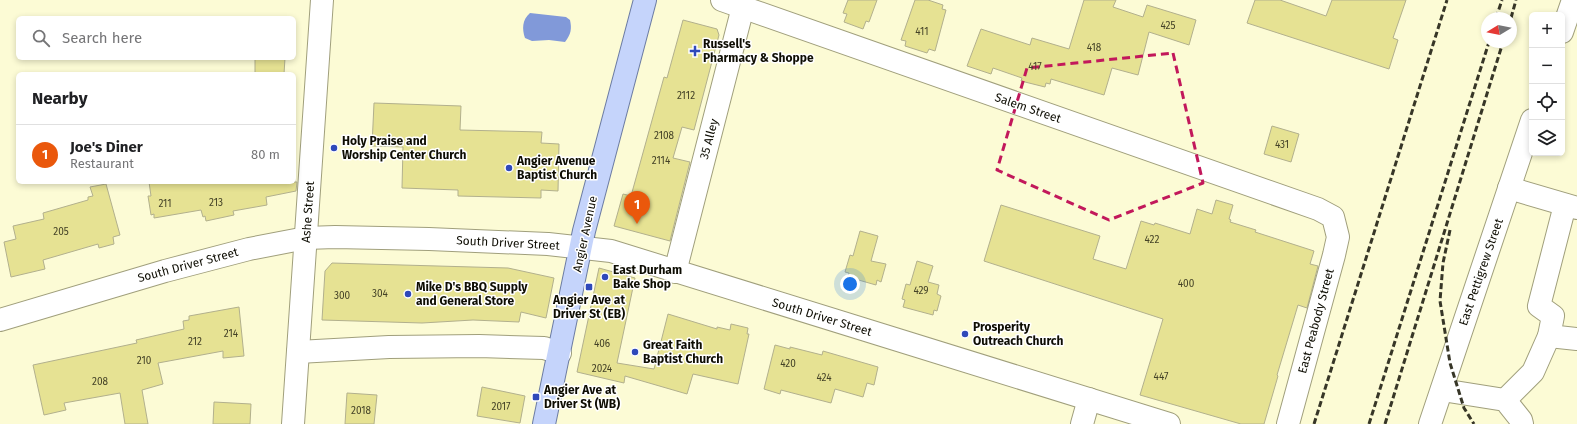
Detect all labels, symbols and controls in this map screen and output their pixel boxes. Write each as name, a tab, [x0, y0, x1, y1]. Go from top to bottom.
north arrow	[1481, 12, 1517, 48]
map controls	[1529, 12, 1565, 156]
button: +	[1529, 12, 1565, 48]
search box	[16, 16, 296, 60]
house number: 425	[1160, 20, 1176, 32]
house number: 411	[915, 26, 929, 38]
icon: search	[30, 27, 52, 49]
text: Search here	[62, 29, 142, 47]
place label: Russell's Pharmacy & Shoppe	[703, 37, 814, 65]
house number: 418	[1087, 42, 1102, 54]
marker: Russell's Pharmacy & Shoppe	[690, 46, 700, 56]
button: −	[1529, 48, 1565, 84]
house number: 417	[1028, 61, 1042, 73]
button: locate	[1529, 84, 1565, 120]
text: Nearby	[32, 88, 87, 109]
house number: 2112	[677, 90, 695, 102]
street label: Salem Street	[993, 90, 1064, 126]
street label: 35 Alley	[697, 117, 721, 161]
button: layers	[1529, 120, 1565, 156]
house number: 2108	[654, 130, 675, 142]
place label: Holy Praise and Worship Center Church	[342, 134, 467, 162]
text: Joe's Diner	[70, 138, 143, 156]
house number: 431	[1275, 139, 1289, 151]
marker: Holy Praise and Worship Center Church	[329, 143, 339, 153]
text: 1	[42, 147, 48, 162]
text: 80 m	[251, 147, 280, 162]
place label: Angier Avenue Baptist Church	[516, 154, 597, 182]
house number: 2114	[652, 155, 671, 167]
text: Restaurant	[70, 156, 134, 171]
marker: Angier Avenue Baptist Church	[504, 163, 514, 173]
street label: Ashe Street	[299, 180, 317, 243]
pin: 1	[624, 191, 650, 224]
street label: Angier Avenue	[570, 195, 600, 273]
house number: 213	[209, 197, 223, 209]
house number: 211	[158, 198, 172, 210]
street label: East Pettigrew Street	[1456, 216, 1506, 327]
house number: 205	[53, 226, 69, 238]
street label: South Driver Street	[456, 233, 561, 253]
house number: 422	[1144, 234, 1160, 246]
street label: South Driver Street	[136, 245, 240, 285]
place label: East Durham Bake Shop	[613, 263, 682, 291]
street label: East Peabody Street	[1295, 266, 1337, 375]
marker: East Durham Bake Shop	[600, 272, 610, 282]
your location	[840, 274, 860, 294]
house number: 400	[1178, 278, 1195, 290]
place label: Mike D's BBQ Supply and General Store	[416, 280, 528, 308]
marker: Angier Ave at Driver St (EB)	[584, 282, 594, 292]
house number: 429	[913, 285, 929, 297]
house number: 304	[372, 288, 389, 300]
marker: Mike D's BBQ Supply and General Store	[403, 289, 413, 299]
house number: 300	[334, 290, 350, 302]
place label: Angier Ave at Driver St (EB)	[552, 293, 625, 321]
street label: South Driver Street	[770, 295, 874, 339]
place label: Prosperity Outreach Church	[973, 320, 1064, 348]
house number: 214	[224, 328, 239, 340]
marker: Prosperity Outreach Church	[960, 329, 970, 339]
house number: 212	[188, 336, 202, 348]
house number: 406	[594, 338, 610, 350]
place label: Great Faith Baptist Church	[643, 338, 723, 366]
marker: Great Faith Baptist Church	[630, 347, 640, 357]
house number: 210	[137, 355, 152, 367]
house number: 420	[780, 358, 796, 370]
house number: 2024	[592, 363, 613, 375]
house number: 447	[1154, 371, 1169, 383]
house number: 424	[816, 372, 832, 384]
house number: 208	[92, 376, 109, 388]
place label: Angier Ave at Driver St (WB)	[543, 383, 620, 411]
marker: Angier Ave at Driver St (WB)	[531, 392, 541, 402]
house number: 2017	[491, 401, 511, 413]
house number: 2018	[351, 405, 372, 417]

